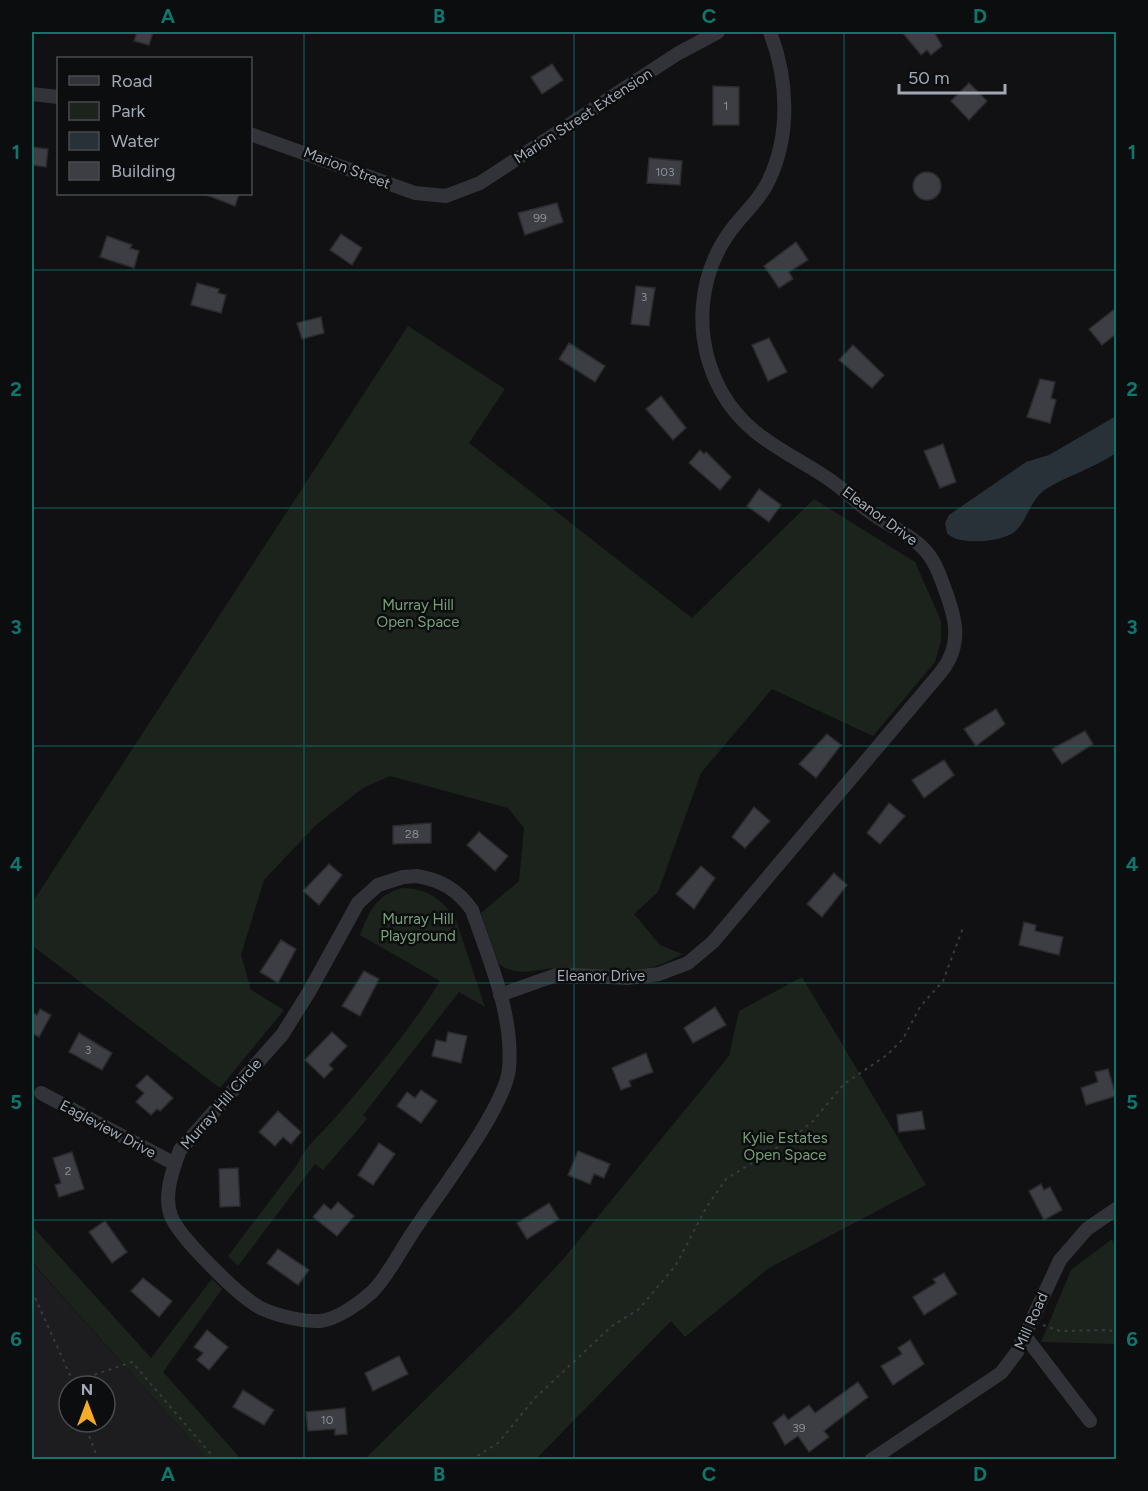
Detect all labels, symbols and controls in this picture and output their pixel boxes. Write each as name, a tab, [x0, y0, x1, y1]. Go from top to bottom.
text: A	[161, 4, 176, 28]
text: B	[433, 4, 445, 28]
text: C	[702, 4, 716, 28]
text: D	[973, 4, 987, 28]
legend	[57, 57, 252, 195]
scale bar	[899, 57, 1006, 95]
street label: Marion Street Extension	[511, 65, 655, 167]
text: 50 m	[908, 67, 950, 89]
text: Road	[111, 70, 152, 92]
house number: 1	[724, 99, 728, 113]
text: Park	[111, 100, 146, 122]
text: Water	[111, 130, 159, 152]
text: 1	[12, 140, 20, 164]
text: 1	[1128, 140, 1136, 164]
street label: Marion Street	[301, 143, 393, 193]
text: Building	[111, 160, 176, 182]
house number: 103	[655, 165, 675, 179]
house number: 99	[533, 211, 547, 225]
house number: 3	[641, 290, 647, 304]
text: 2	[10, 377, 22, 401]
text: 2	[1126, 377, 1138, 401]
street label: Eleanor Drive	[839, 483, 921, 549]
park label: Murray Hill Open Space	[377, 596, 459, 631]
text: 3	[10, 615, 22, 639]
text: 3	[1126, 615, 1138, 639]
house number: 28	[405, 827, 419, 841]
text: 4	[10, 852, 23, 876]
text: 4	[1126, 852, 1139, 876]
park label: Murray Hill Playground	[380, 910, 456, 945]
street label: Eleanor Drive	[557, 967, 645, 985]
house number: 3	[85, 1043, 91, 1057]
street label: Murray Hill Circle	[177, 1055, 265, 1153]
text: 5	[10, 1090, 22, 1114]
text: 5	[1126, 1090, 1138, 1114]
street label: Eagleview Drive	[57, 1096, 159, 1162]
park label: Kylie Estates Open Space	[742, 1129, 828, 1164]
house number: 2	[65, 1164, 71, 1178]
street label: Mill Road	[1010, 1289, 1052, 1353]
text: 6	[10, 1327, 22, 1351]
text: 6	[1126, 1327, 1138, 1351]
north arrow	[57, 1374, 117, 1434]
text: N	[81, 1380, 93, 1399]
house number: 10	[321, 1413, 334, 1427]
house number: 39	[792, 1421, 806, 1435]
text: A	[161, 1462, 176, 1486]
text: B	[433, 1462, 445, 1486]
text: C	[702, 1462, 716, 1486]
text: D	[973, 1462, 987, 1486]

